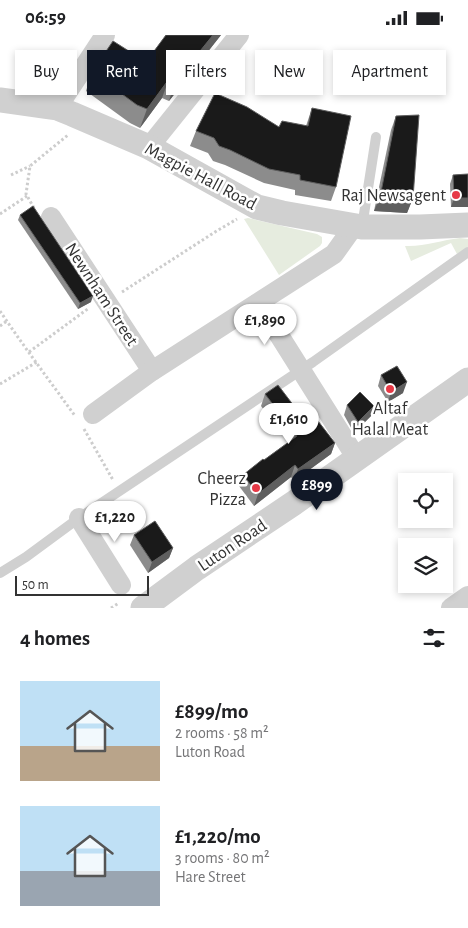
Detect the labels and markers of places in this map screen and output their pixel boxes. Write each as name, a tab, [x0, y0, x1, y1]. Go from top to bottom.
place label: Raj Newsagent	[341, 187, 446, 205]
marker: Raj Newsagent	[450, 189, 462, 201]
pin: £1,890	[224, 303, 306, 346]
marker: Altaf Halal Meat	[384, 383, 396, 395]
place label: Altaf Halal Meat	[352, 400, 429, 439]
pin: £1,610	[248, 403, 330, 445]
pin: £899	[287, 469, 347, 511]
place label: Cheerz Pizza	[197, 470, 246, 509]
marker: Cheerz Pizza	[250, 482, 262, 494]
pin: £1,220	[74, 501, 156, 543]

